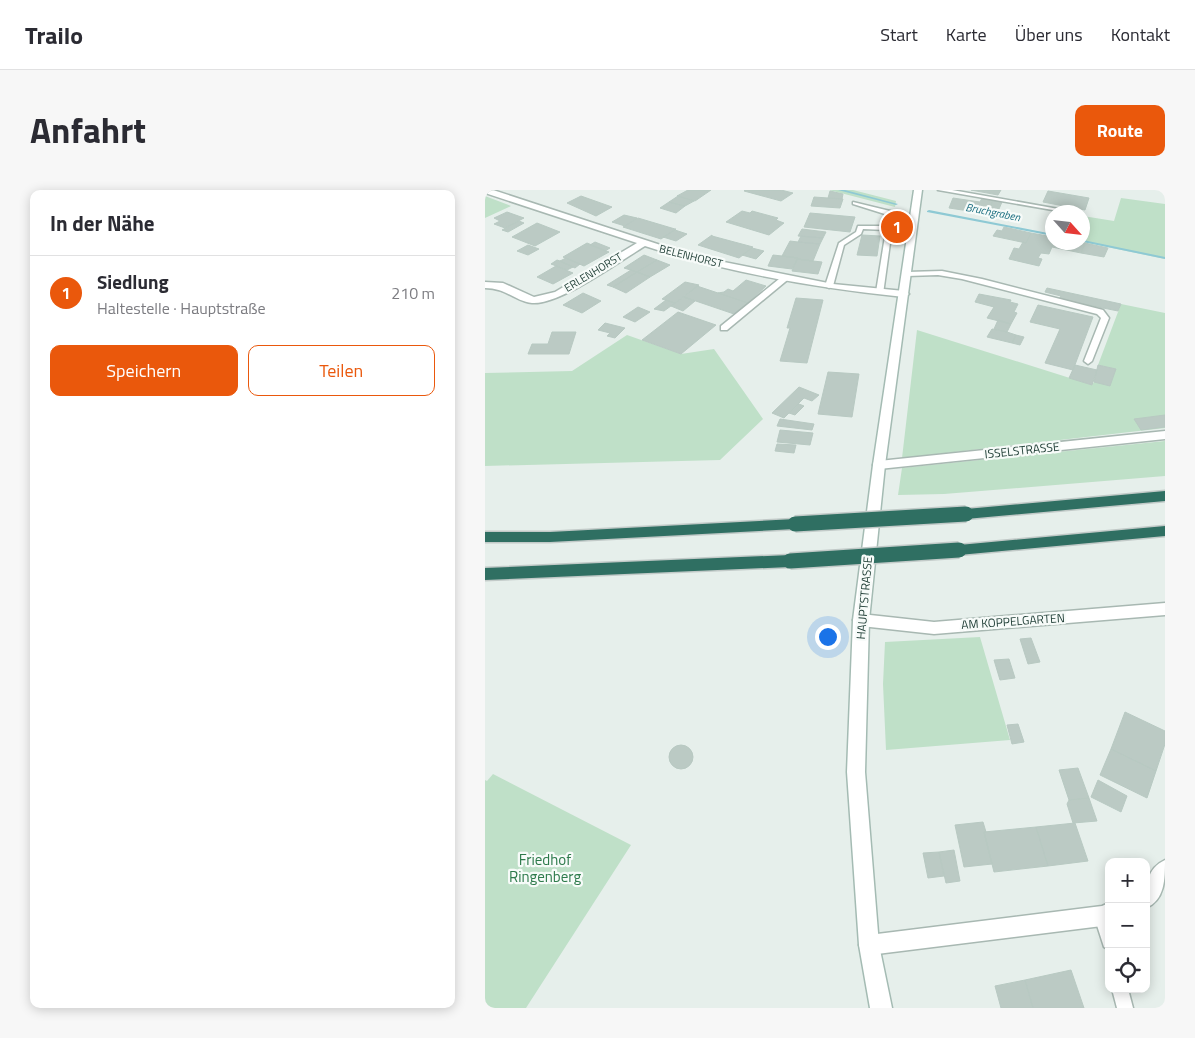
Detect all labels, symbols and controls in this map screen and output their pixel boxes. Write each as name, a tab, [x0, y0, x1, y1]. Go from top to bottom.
text: Trailo	[25, 17, 83, 53]
text: Start	[880, 21, 918, 48]
text: Karte	[946, 21, 987, 48]
text: Über uns	[1015, 21, 1083, 48]
text: Kontakt	[1111, 21, 1170, 48]
text: Anfahrt	[30, 103, 146, 157]
button: Route	[1075, 105, 1165, 156]
water label: Bruchgraben	[964, 199, 1022, 225]
north arrow	[1045, 205, 1090, 250]
text: In der Nähe	[50, 207, 155, 239]
pin: 1	[881, 208, 913, 246]
street label: BELENHORST	[658, 240, 725, 272]
street label: ERLENHORST	[561, 248, 625, 296]
text: Siedlung	[97, 267, 169, 296]
text: 1	[62, 281, 70, 305]
text: 210 m	[391, 281, 435, 305]
text: Haltestelle · Hauptstraße	[97, 296, 266, 320]
button: Speichern	[50, 345, 238, 396]
button: Teilen	[248, 345, 435, 396]
street label: ISSELSTRASSE	[984, 437, 1061, 463]
street label: HAUPTSTRASSE	[851, 555, 877, 640]
street label: AM KOPPELGARTEN	[961, 608, 1065, 634]
your location	[815, 624, 841, 650]
park label: Friedhof Ringenberg	[509, 848, 581, 888]
map controls	[1105, 858, 1150, 993]
button: +	[1105, 858, 1150, 903]
button: −	[1105, 903, 1150, 948]
button: locate	[1105, 948, 1150, 993]

